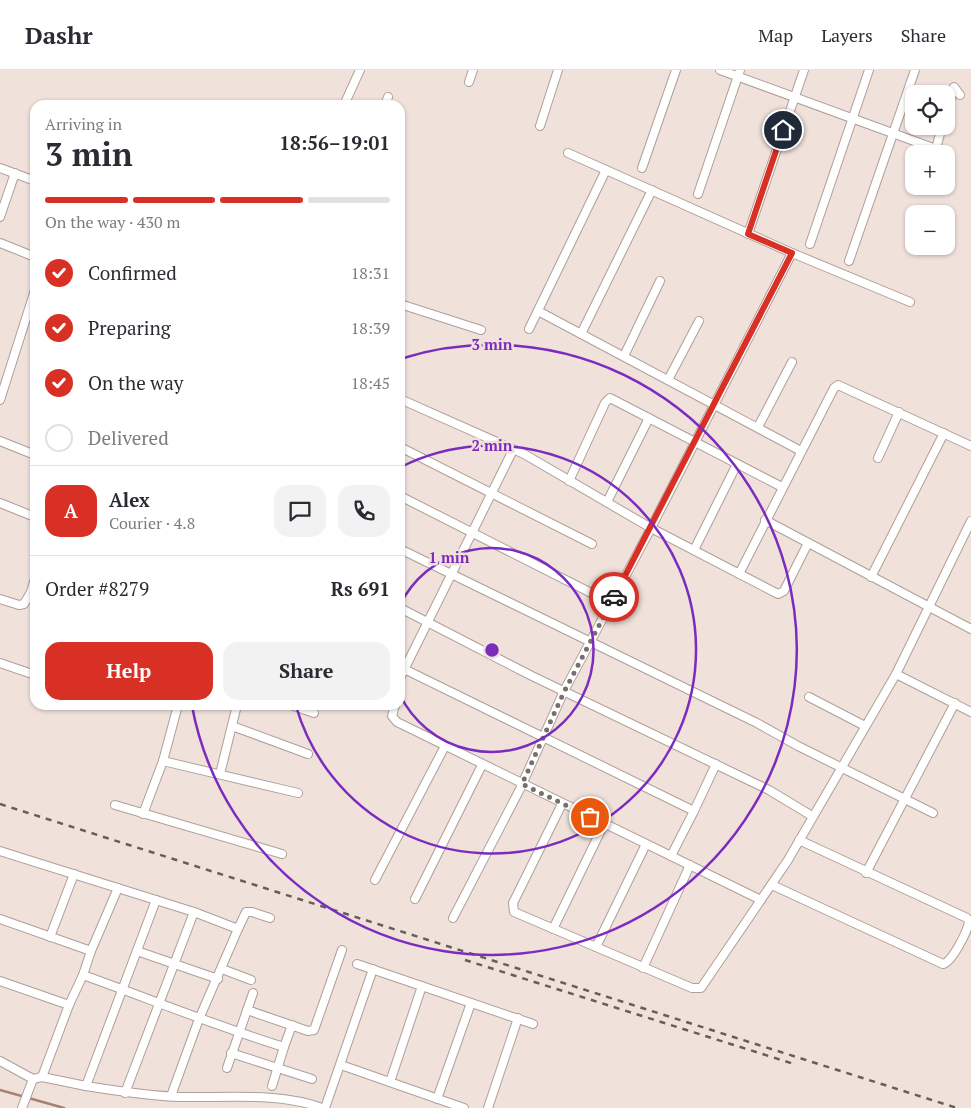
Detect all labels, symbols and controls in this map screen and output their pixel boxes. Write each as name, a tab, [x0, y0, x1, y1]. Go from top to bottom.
text: Dashr	[25, 19, 93, 51]
text: Map	[758, 23, 793, 47]
text: Layers	[821, 23, 873, 47]
text: Share	[901, 23, 946, 47]
map controls	[905, 85, 955, 255]
button: locate	[905, 85, 955, 135]
pin	[762, 109, 804, 151]
text: Arriving in	[45, 113, 122, 135]
icon: home	[769, 116, 797, 144]
text: 18:56–19:01	[279, 130, 390, 155]
text: 3 min	[45, 133, 133, 175]
button: +	[905, 145, 955, 195]
button: −	[905, 205, 955, 255]
text: On the way · 430 m	[45, 211, 180, 233]
icon: check	[45, 259, 73, 287]
text: Confirmed	[88, 260, 177, 285]
text: 18:31	[351, 262, 390, 284]
icon: check	[45, 314, 73, 342]
text: Preparing	[88, 315, 171, 340]
text: 18:39	[351, 317, 390, 339]
text: 3 min	[471, 334, 513, 354]
icon: check	[45, 369, 73, 397]
text: On the way	[88, 370, 183, 395]
text: 18:45	[351, 372, 390, 394]
text: Delivered	[88, 425, 169, 450]
text: 2 min	[471, 435, 513, 455]
button: chat	[274, 485, 326, 537]
button: phone	[338, 485, 390, 537]
text: Alex	[109, 487, 150, 512]
text: A	[64, 498, 78, 523]
text: Courier · 4.8	[109, 512, 195, 534]
text: 1 min	[428, 547, 470, 567]
courier	[589, 572, 639, 622]
text: Order #8279	[45, 576, 149, 601]
text: Rs 691	[331, 576, 390, 601]
icon: car	[600, 583, 628, 611]
centre of rings	[483, 641, 501, 659]
button: Help	[45, 642, 213, 700]
button: Share	[223, 642, 390, 700]
pin	[569, 796, 611, 838]
icon: bag	[576, 803, 604, 831]

